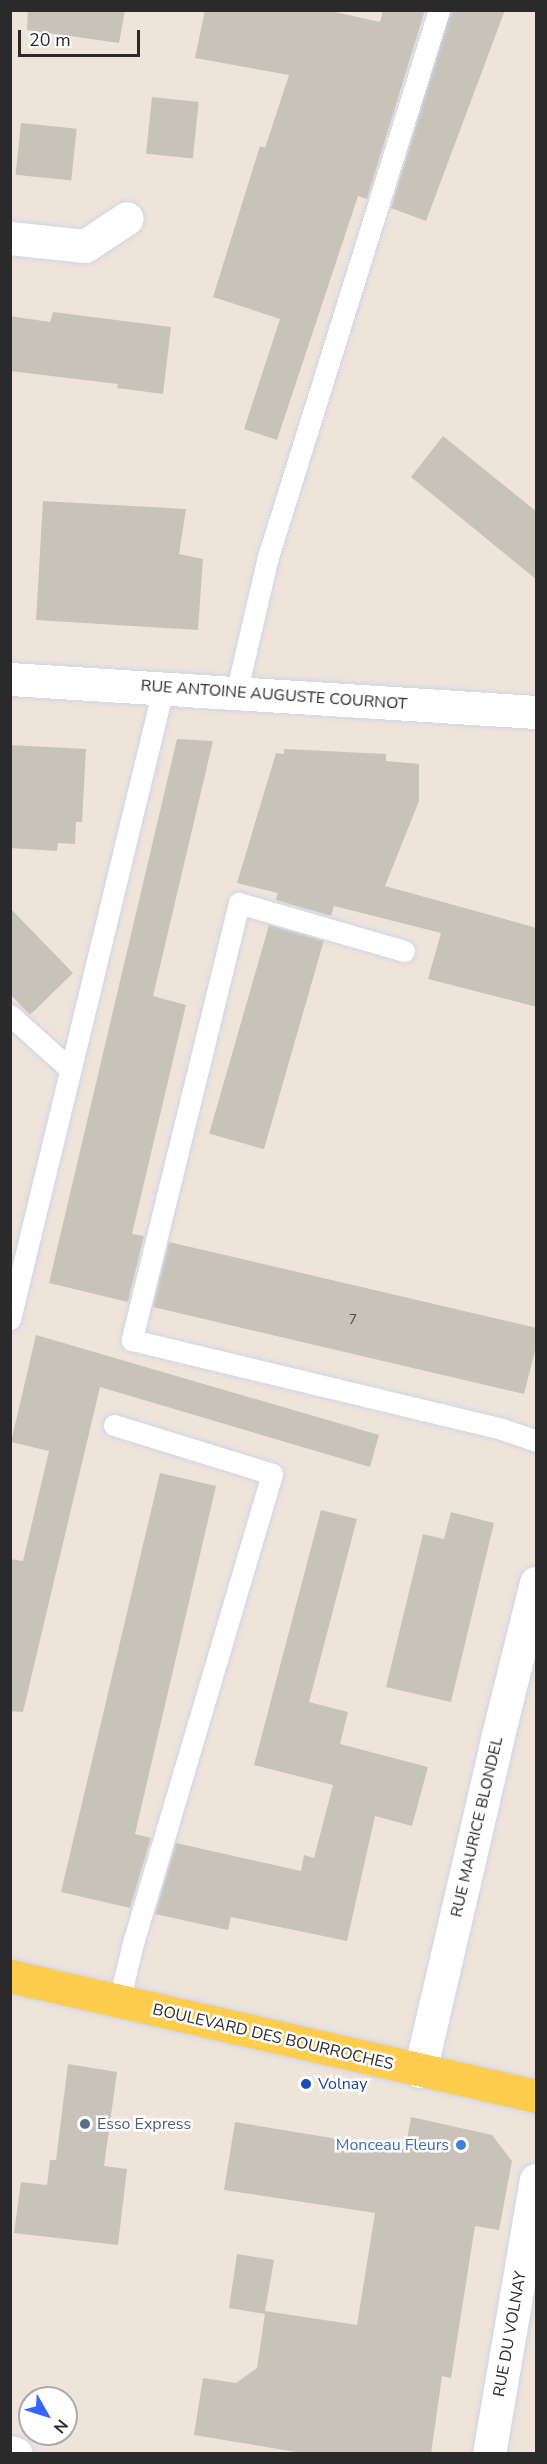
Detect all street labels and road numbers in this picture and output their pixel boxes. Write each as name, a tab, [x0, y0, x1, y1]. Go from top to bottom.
street label: RUE ANTOINE AUGUSTE COURNOT	[140, 676, 408, 714]
street label: RUE MAURICE BLONDEL	[447, 1735, 507, 1919]
street label: BOULEVARD DES BOURROCHES	[151, 2000, 395, 2074]
street label: RUE DU VOLNAY	[490, 2270, 530, 2398]

